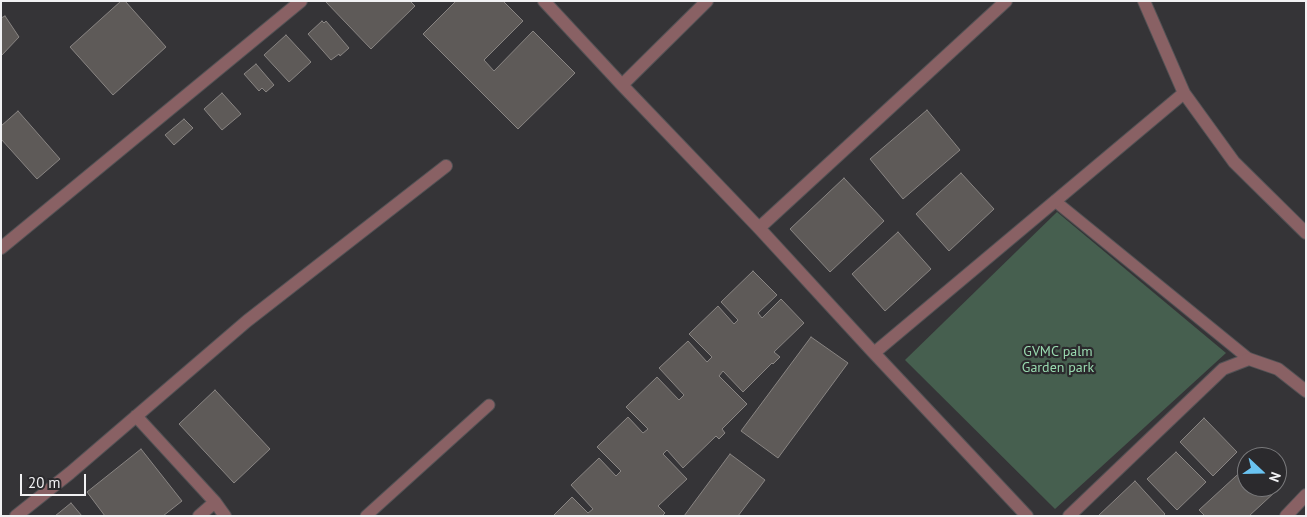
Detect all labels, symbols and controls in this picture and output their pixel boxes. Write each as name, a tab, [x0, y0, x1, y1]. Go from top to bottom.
park label: GVMC palm Garden park	[1022, 344, 1094, 377]
north arrow	[1237, 447, 1287, 497]
scale bar	[22, 464, 89, 496]
text: N	[1265, 469, 1285, 485]
text: 20 m	[28, 473, 61, 492]

